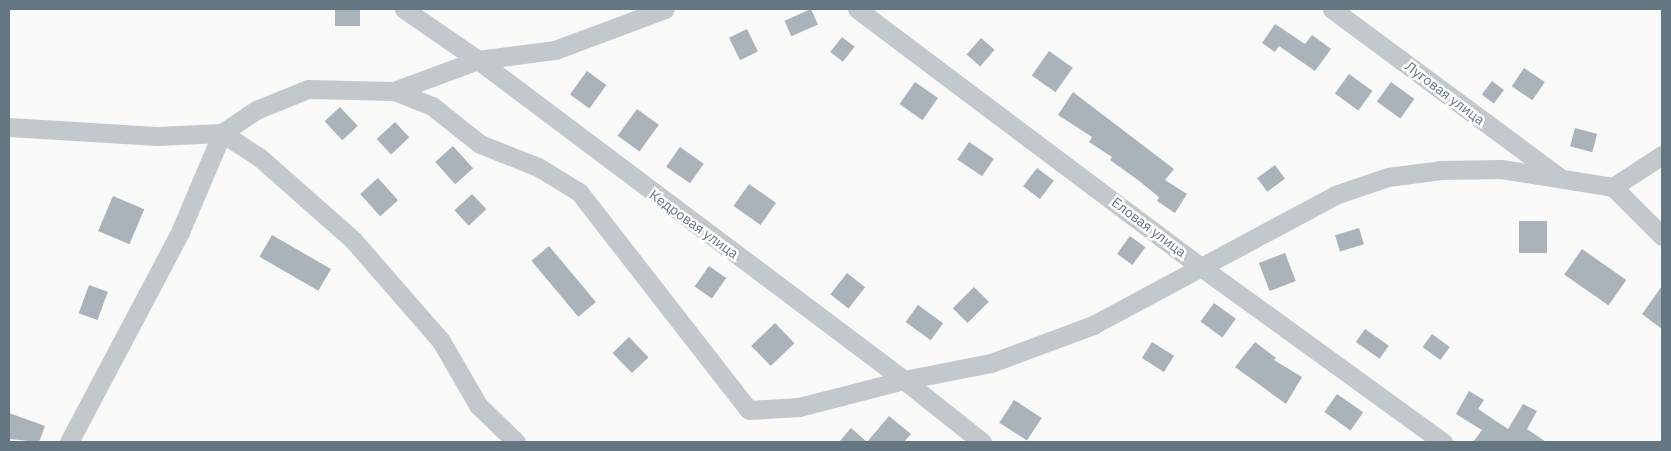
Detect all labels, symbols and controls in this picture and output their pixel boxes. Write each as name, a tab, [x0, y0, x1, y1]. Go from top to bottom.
street label: Луговая улица	[1402, 58, 1488, 128]
street label: Кедровая улица	[646, 186, 742, 262]
street label: Еловая улица	[1109, 194, 1189, 260]

